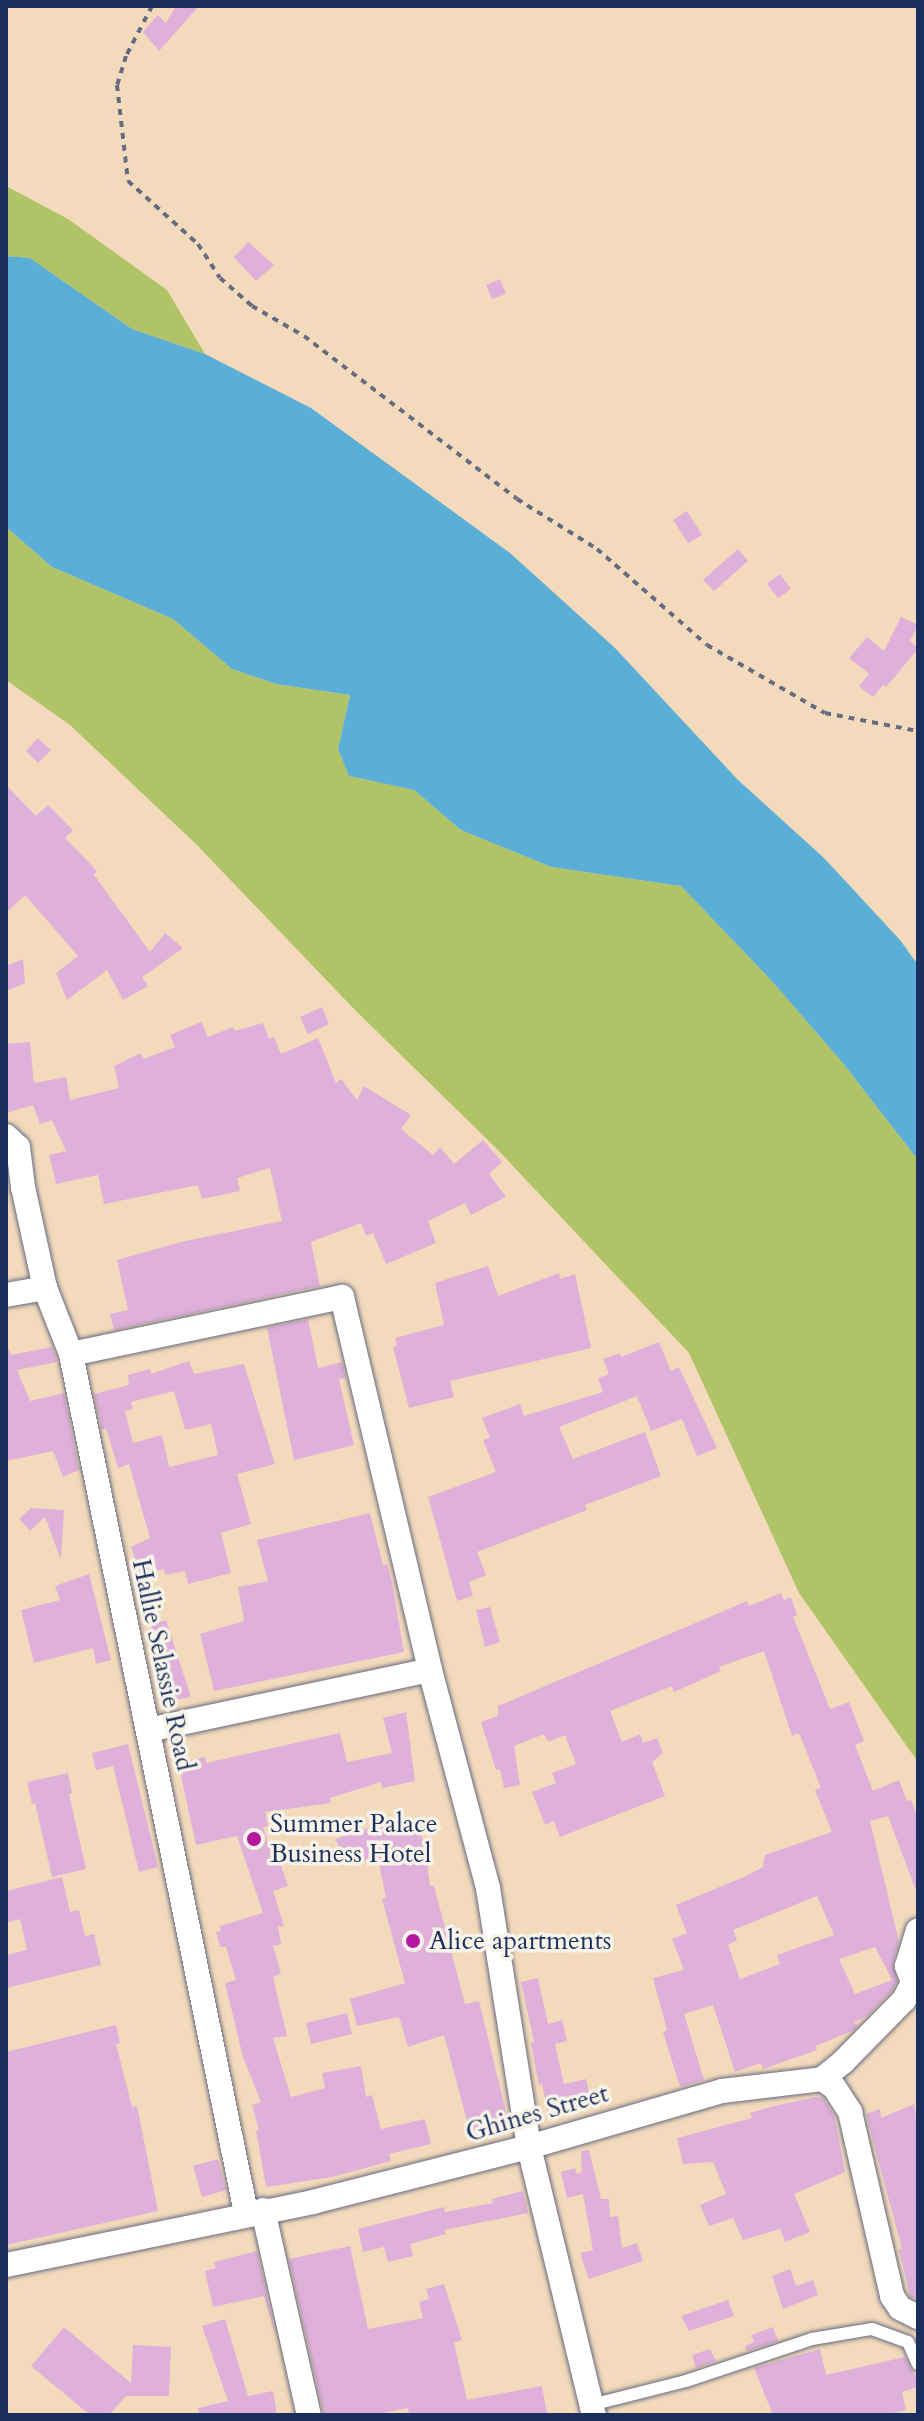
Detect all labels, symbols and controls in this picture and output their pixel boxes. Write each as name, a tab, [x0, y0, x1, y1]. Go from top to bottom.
street label: Hallie Selassie Road	[125, 1556, 201, 1774]
place label: Summer Palace Business Hotel	[270, 1808, 438, 1870]
marker: Summer Palace Business Hotel	[245, 1830, 263, 1848]
place label: Alice apartments	[429, 1925, 612, 1957]
marker: Alice apartments	[404, 1932, 422, 1950]
street label: Ghines Street	[462, 2078, 612, 2148]

